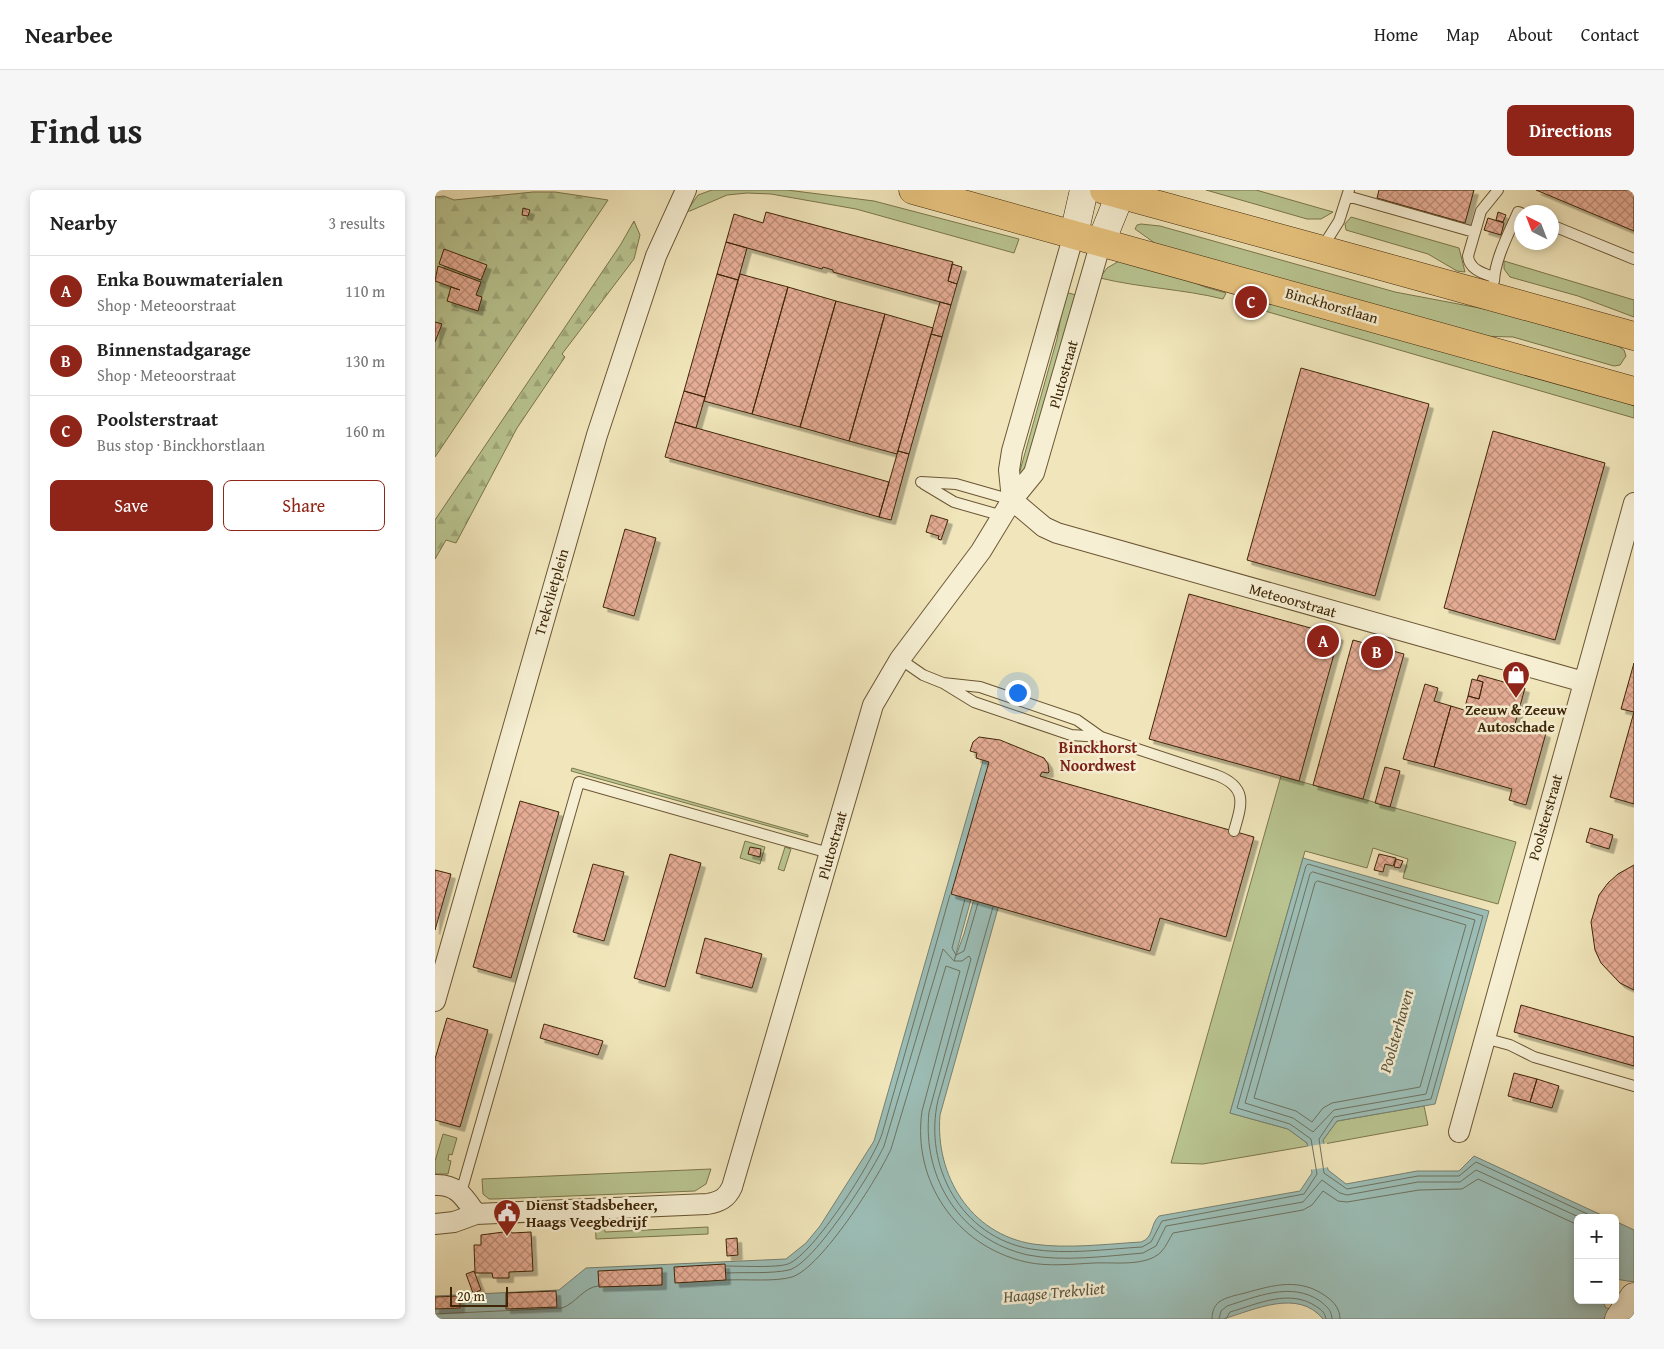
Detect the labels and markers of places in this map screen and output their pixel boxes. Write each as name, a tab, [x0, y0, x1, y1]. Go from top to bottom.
pin: C	[1235, 283, 1267, 321]
pin: A	[1307, 622, 1339, 660]
pin: B	[1361, 633, 1393, 671]
shop icon: Zeeuw & Zeeuw Autoschade	[1501, 660, 1531, 699]
place label: Zeeuw & Zeeuw Autoschade	[1465, 699, 1567, 737]
place label: Dienst Stadsbeheer, Haags Veegbedrijf	[526, 1194, 658, 1232]
public building icon: Dienst Stadsbeheer, Haags Veegbedrijf	[492, 1198, 522, 1237]

